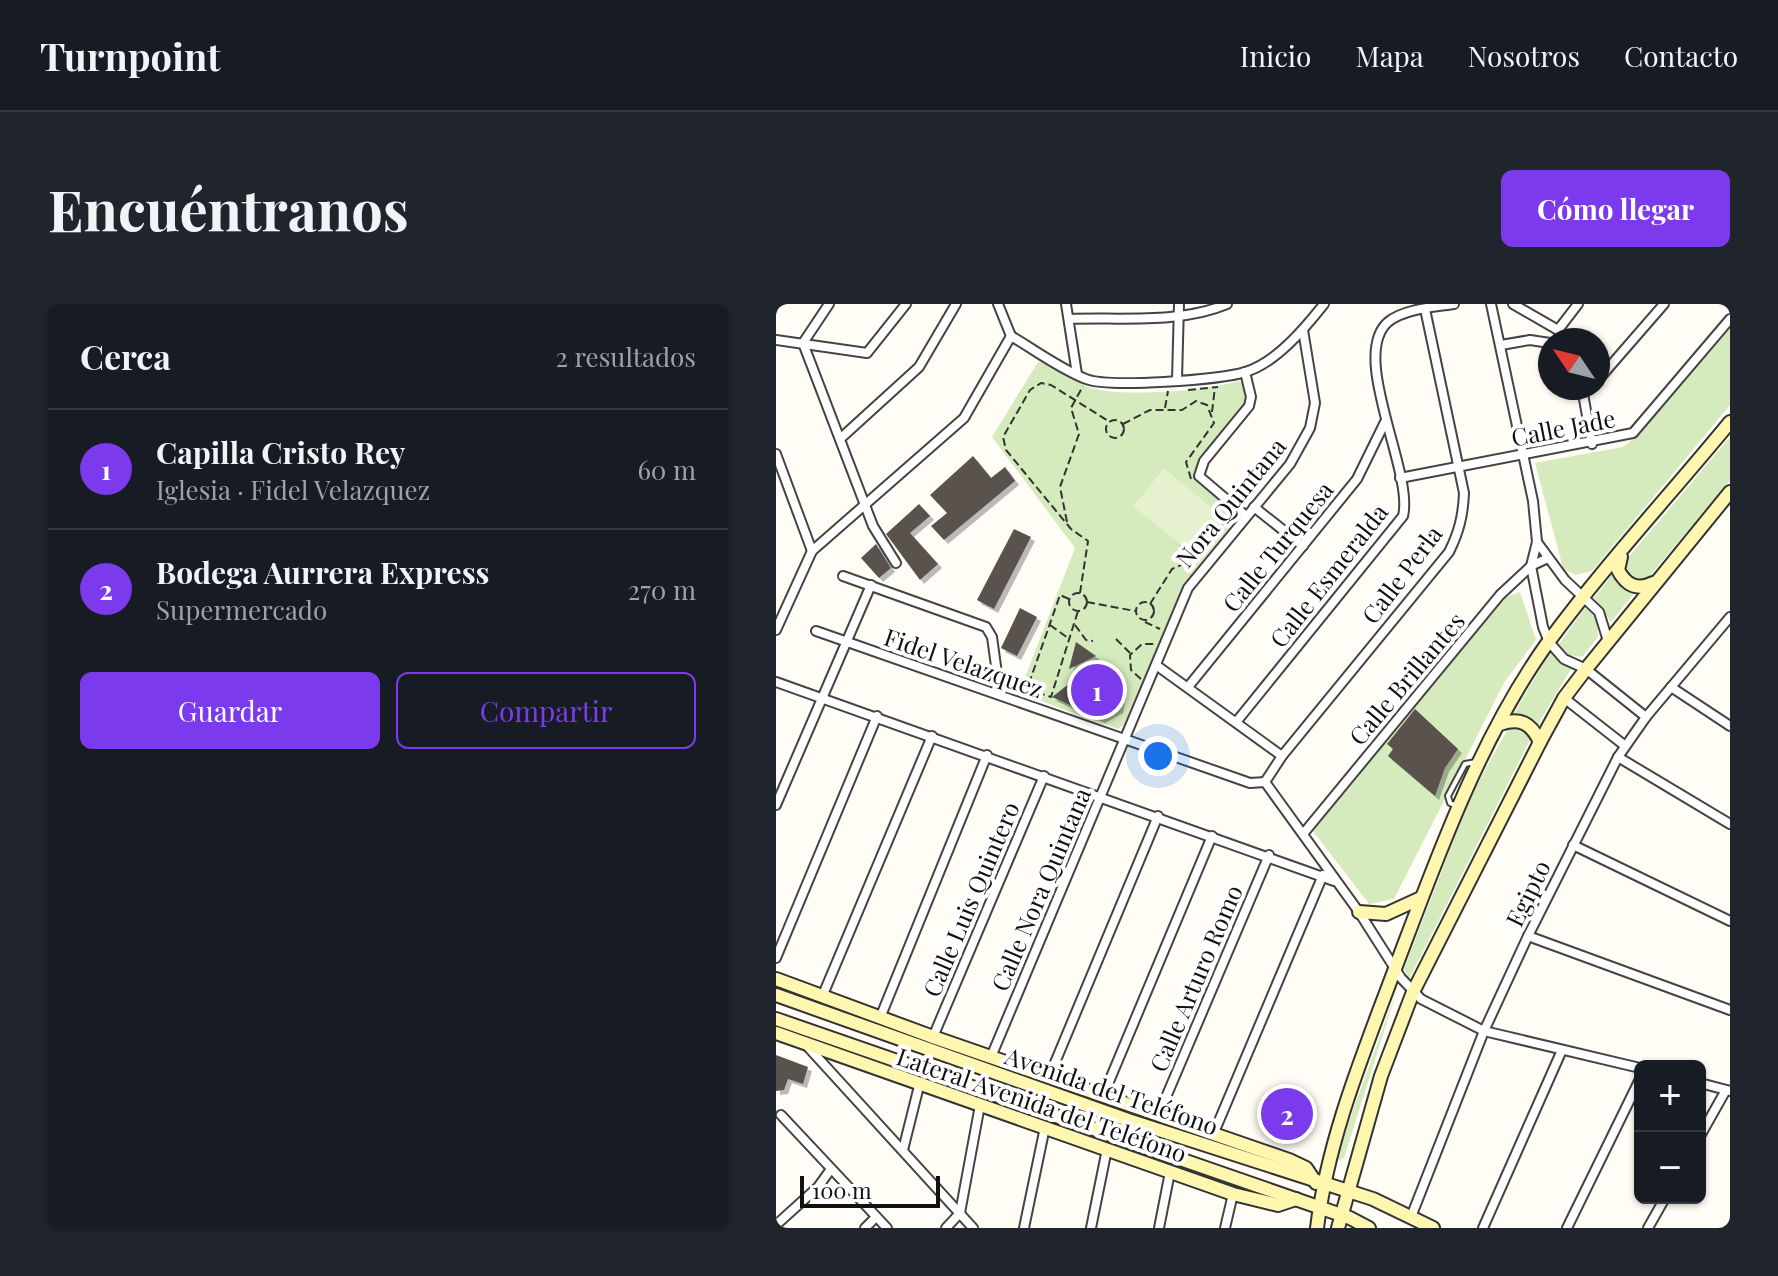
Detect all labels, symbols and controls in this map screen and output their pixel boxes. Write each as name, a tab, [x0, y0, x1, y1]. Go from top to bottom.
text: Turnpoint	[40, 30, 221, 81]
text: Inicio	[1240, 37, 1311, 74]
text: Mapa	[1355, 37, 1424, 74]
text: Nosotros	[1468, 37, 1580, 74]
text: Contacto	[1624, 37, 1738, 74]
button: Cómo llegar	[1501, 170, 1730, 247]
text: Encuéntranos	[48, 171, 409, 246]
north arrow	[1538, 328, 1610, 400]
text: Cerca	[80, 333, 171, 379]
text: 2 resultados	[556, 339, 696, 374]
street label: Calle Jade	[1508, 401, 1618, 453]
street label: Nora Quintana	[1168, 431, 1292, 573]
text: Capilla Cristo Rey	[156, 432, 405, 472]
text: 1	[101, 452, 111, 487]
text: 60 m	[637, 452, 696, 487]
text: Iglesia · Fidel Velazquez	[156, 472, 430, 507]
street label: Calle Turquesa	[1214, 474, 1340, 618]
street label: Calle Esmeralda	[1262, 497, 1394, 653]
street label: Calle Perla	[1354, 518, 1448, 630]
text: Bodega Aurrera Express	[156, 552, 489, 592]
text: 2	[99, 572, 113, 607]
text: 270 m	[628, 572, 696, 607]
text: Supermercado	[156, 592, 327, 627]
street label: Calle Brillantes	[1341, 605, 1471, 751]
street label: Fidel Velazquez	[880, 620, 1048, 704]
pin: 1	[1071, 660, 1123, 720]
button: Guardar	[80, 672, 380, 749]
button: Compartir	[396, 672, 696, 749]
your location	[1138, 736, 1178, 776]
street label: Calle Nora Quintana	[983, 782, 1097, 996]
street label: Calle Luis Quintero	[914, 797, 1026, 1001]
street label: Egipto	[1497, 855, 1557, 931]
street label: Calle Arturo Romo	[1141, 880, 1249, 1076]
street label: Avenida del Teléfono	[1000, 1038, 1223, 1141]
street label: Lateral Avenida del Teléfono	[893, 1039, 1191, 1169]
map controls	[1634, 1060, 1706, 1204]
button: +	[1634, 1060, 1706, 1132]
pin: 2	[1261, 1084, 1313, 1144]
button: −	[1634, 1132, 1706, 1204]
scale bar	[800, 1172, 940, 1208]
text: 100 m	[812, 1175, 872, 1205]

